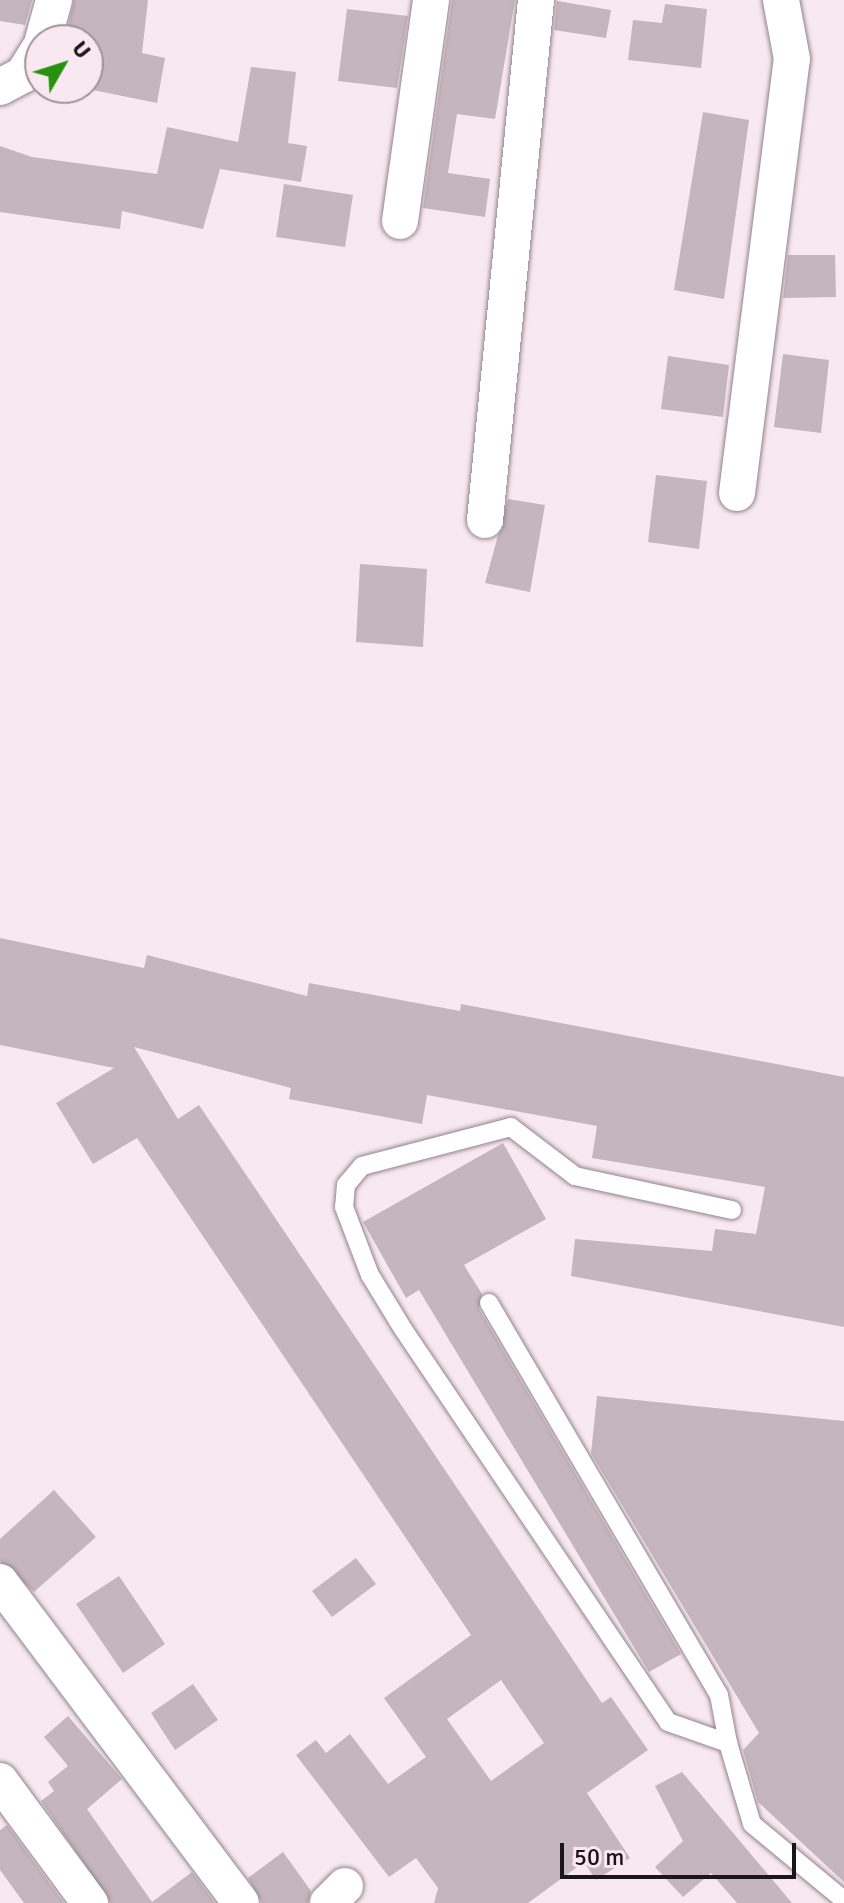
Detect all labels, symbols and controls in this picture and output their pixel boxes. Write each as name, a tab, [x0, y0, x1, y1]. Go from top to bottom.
north arrow	[24, 24, 104, 104]
text: U	[66, 36, 97, 64]
scale bar	[564, 1827, 800, 1877]
text: 50 m	[574, 1842, 624, 1872]

